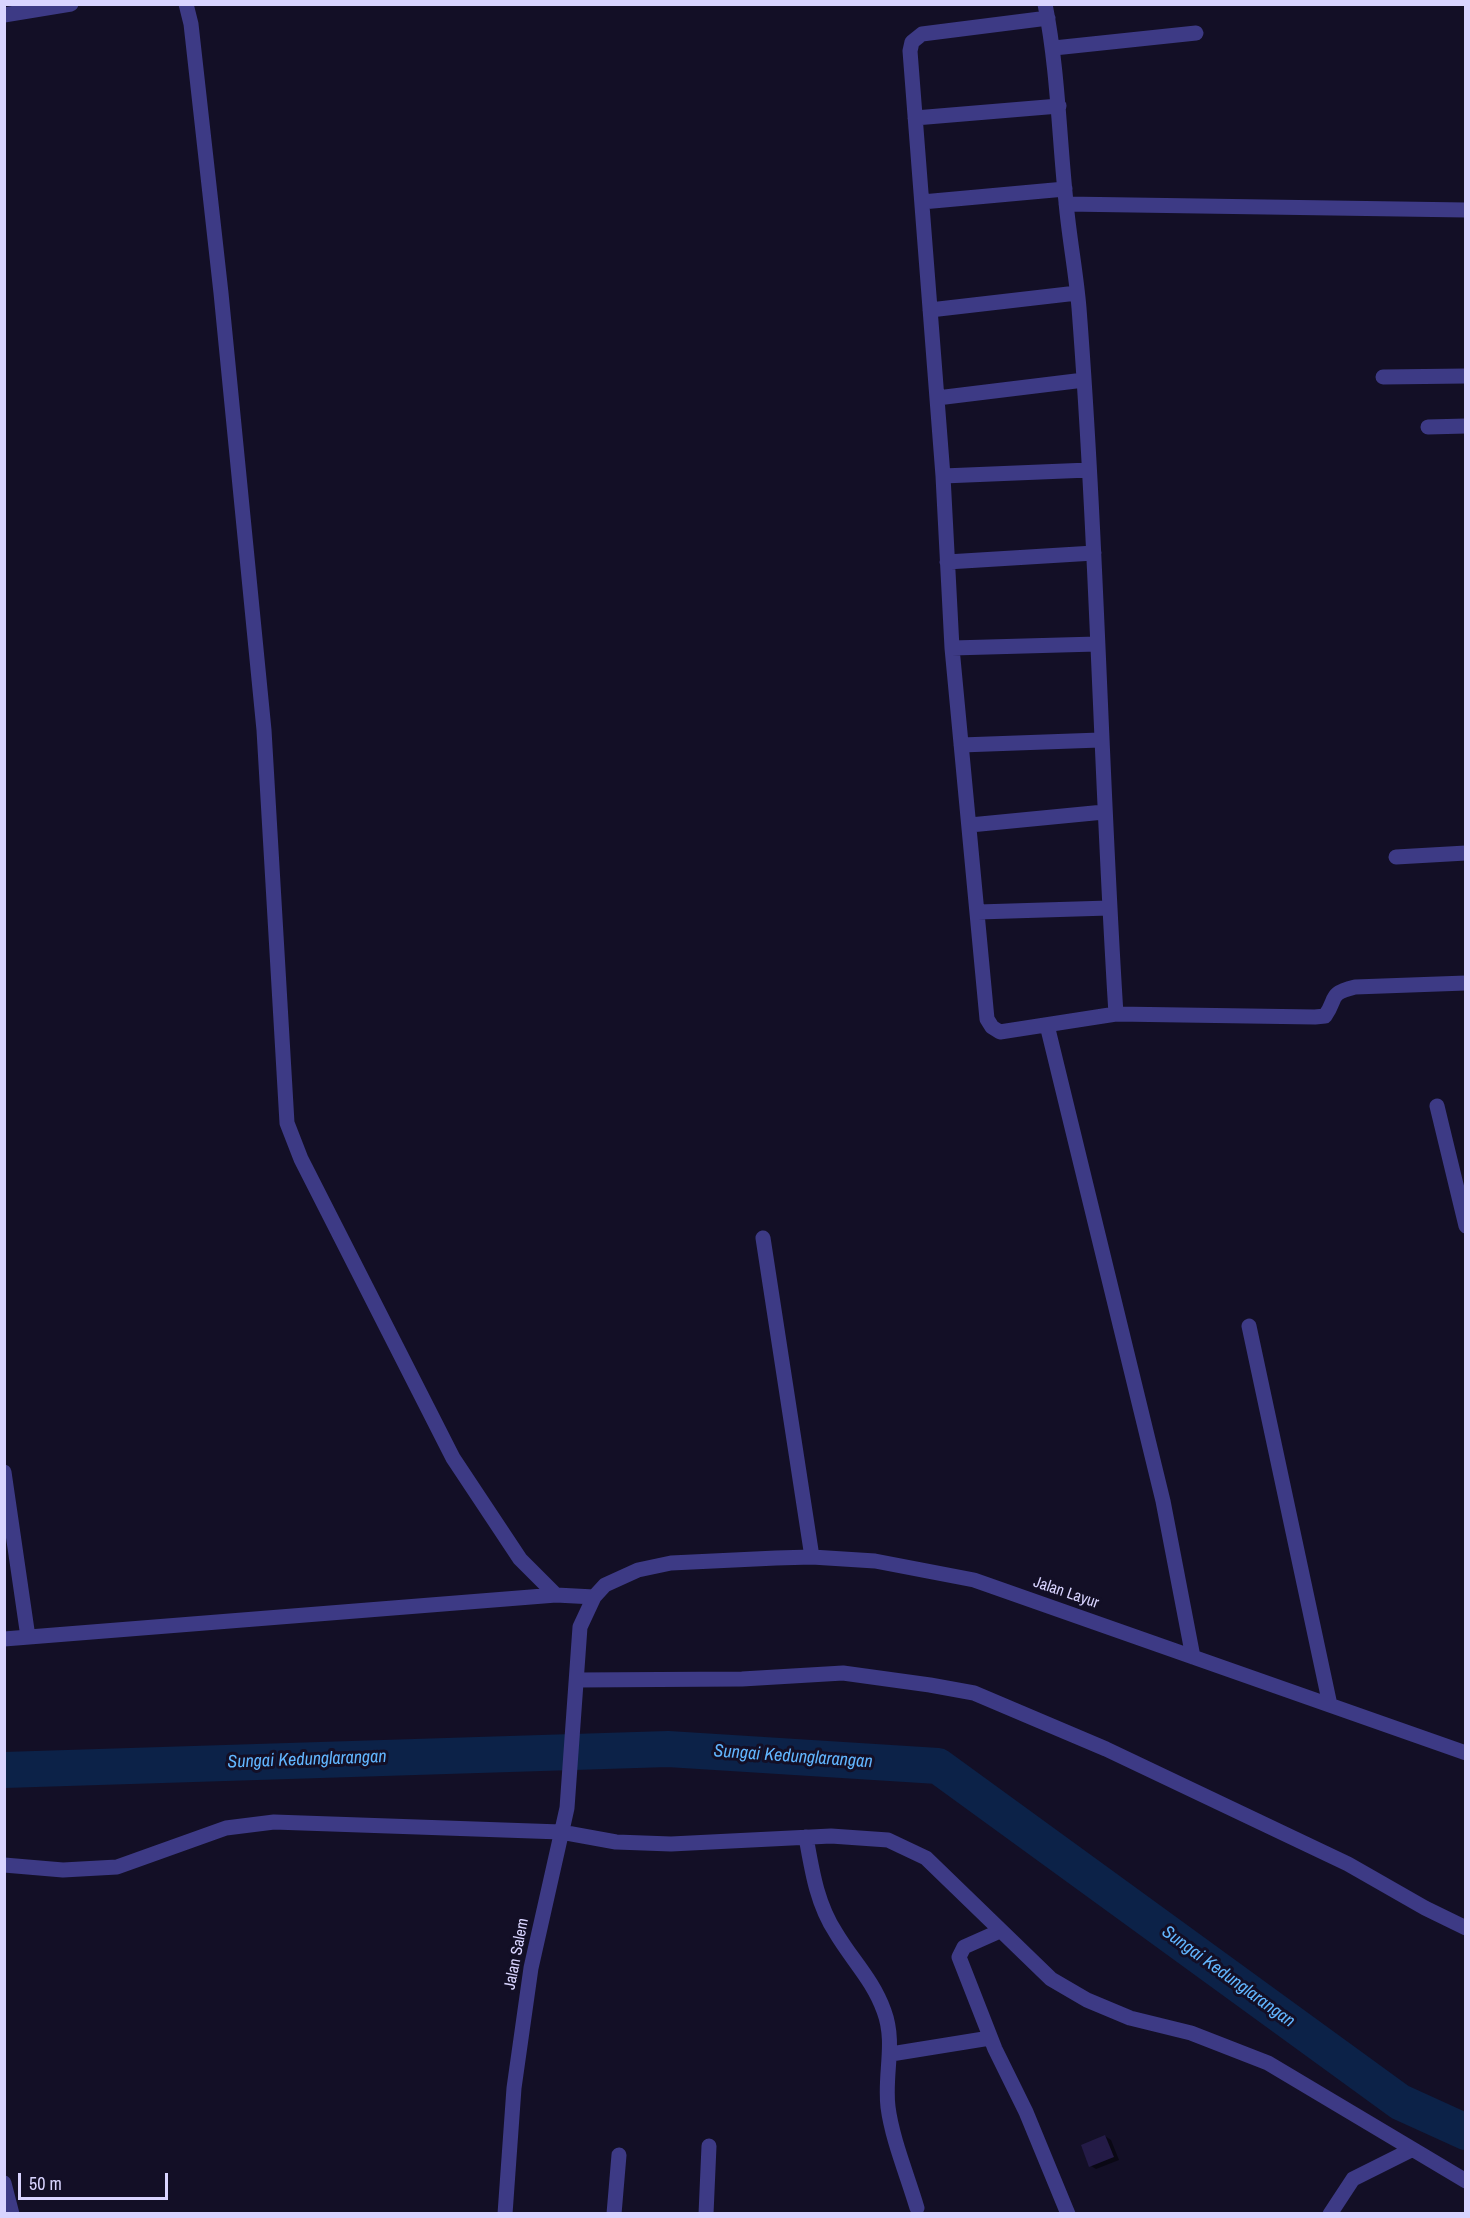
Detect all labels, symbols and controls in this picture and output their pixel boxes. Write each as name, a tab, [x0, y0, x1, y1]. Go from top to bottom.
street label: Jalan Layur	[1031, 1573, 1101, 1613]
water label: Sungai Kedunglarangan	[713, 1741, 873, 1773]
water label: Sungai Kedunglarangan	[227, 1746, 387, 1774]
street label: Jalan Salem	[501, 1917, 533, 1991]
water label: Sungai Kedunglarangan	[1157, 1921, 1299, 2033]
scale bar	[21, 2161, 171, 2199]
text: 50 m	[29, 2171, 62, 2196]

